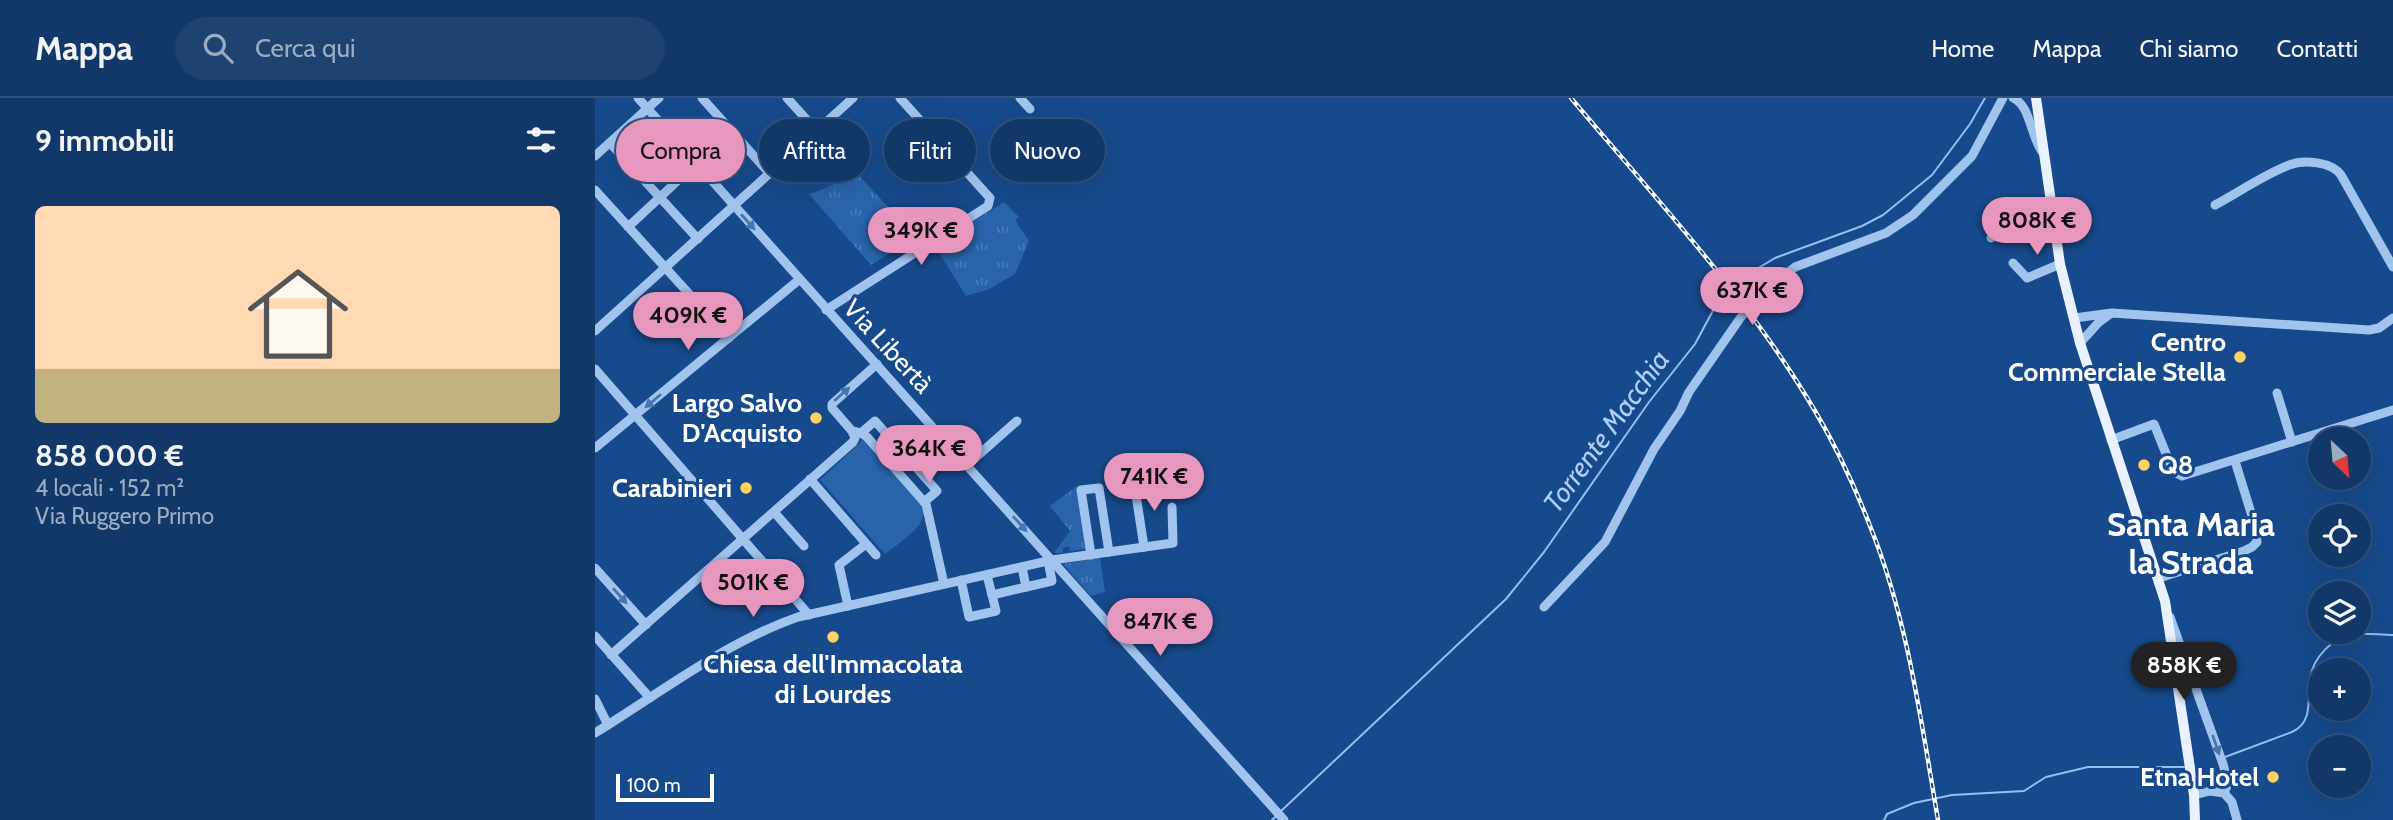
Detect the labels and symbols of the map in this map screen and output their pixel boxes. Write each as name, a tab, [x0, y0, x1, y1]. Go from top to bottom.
pin: 808K €	[1980, 198, 2094, 257]
pin: 349K €	[864, 208, 978, 267]
one-way arrow	[740, 213, 756, 230]
pin: 637K €	[1695, 268, 1809, 327]
pin: 409K €	[631, 292, 745, 352]
street label: Via Libertà	[837, 292, 940, 400]
place label: Centro Commerciale Stella	[2008, 326, 2226, 388]
water label: Torrente Macchia	[1536, 343, 1676, 519]
marker: Centro Commerciale Stella	[2232, 349, 2248, 365]
one-way arrow	[833, 386, 851, 402]
place label: Largo Salvo D'Acquisto	[672, 387, 802, 449]
one-way arrow	[644, 393, 661, 408]
marker: Largo Salvo D'Acquisto	[808, 410, 824, 426]
pin: 364K €	[872, 426, 986, 485]
north arrow	[2308, 427, 2371, 490]
place label: Q8	[2158, 449, 2193, 481]
pin: 741K €	[1097, 454, 1211, 513]
marker: Q8	[2136, 457, 2152, 473]
place label: Carabinieri	[612, 472, 732, 504]
marker: Carabinieri	[738, 480, 754, 496]
district label: Santa Maria la Strada	[2107, 504, 2275, 582]
one-way arrow	[1012, 515, 1028, 533]
pin: 501K €	[696, 560, 810, 619]
one-way arrow	[612, 587, 628, 604]
pin: 847K €	[1103, 598, 1217, 658]
marker: Chiesa dell'Immacolata di Lourdes	[825, 629, 841, 645]
pin: 858K €	[2127, 642, 2241, 702]
place label: Chiesa dell'Immacolata di Lourdes	[703, 648, 963, 710]
one-way arrow	[2211, 735, 2222, 756]
place label: Etna Hotel	[2140, 761, 2259, 793]
marker: Etna Hotel	[2265, 769, 2281, 785]
scale bar	[616, 771, 714, 803]

